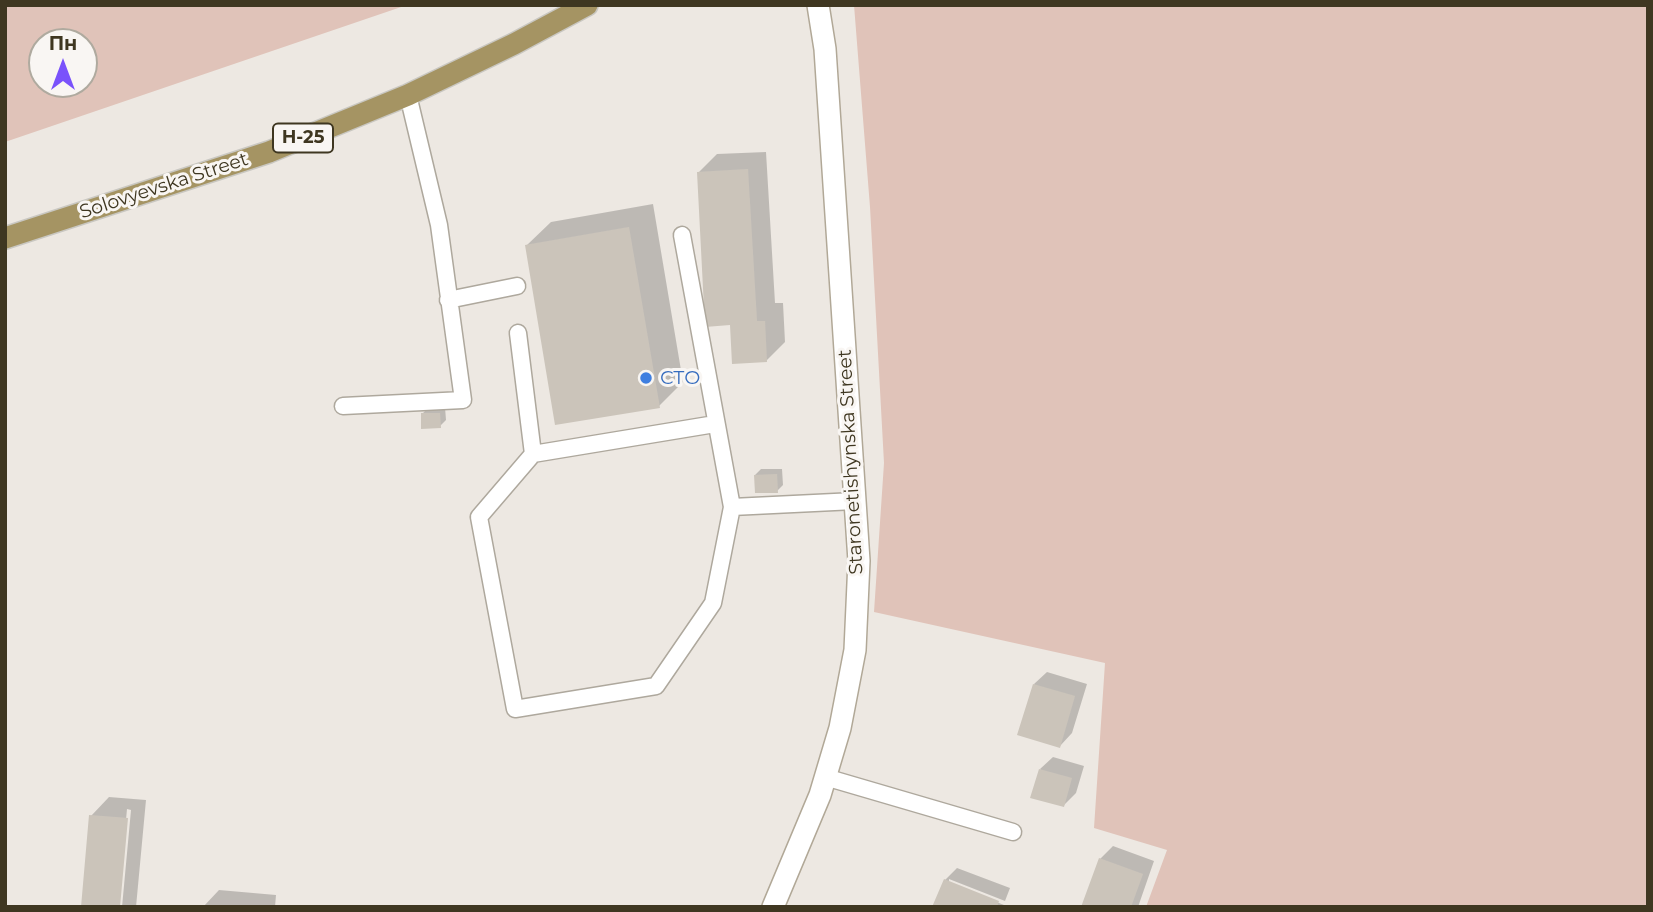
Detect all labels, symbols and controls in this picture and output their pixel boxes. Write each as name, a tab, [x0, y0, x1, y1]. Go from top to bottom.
north arrow	[28, 28, 98, 98]
text: Пн	[49, 32, 77, 55]
road number: Н-25	[273, 124, 333, 153]
street label: Solovyevska Street	[77, 148, 251, 224]
street label: Staronetishynska Street	[834, 349, 868, 575]
place label: СТО	[660, 367, 700, 389]
marker: СТО	[638, 370, 654, 386]

